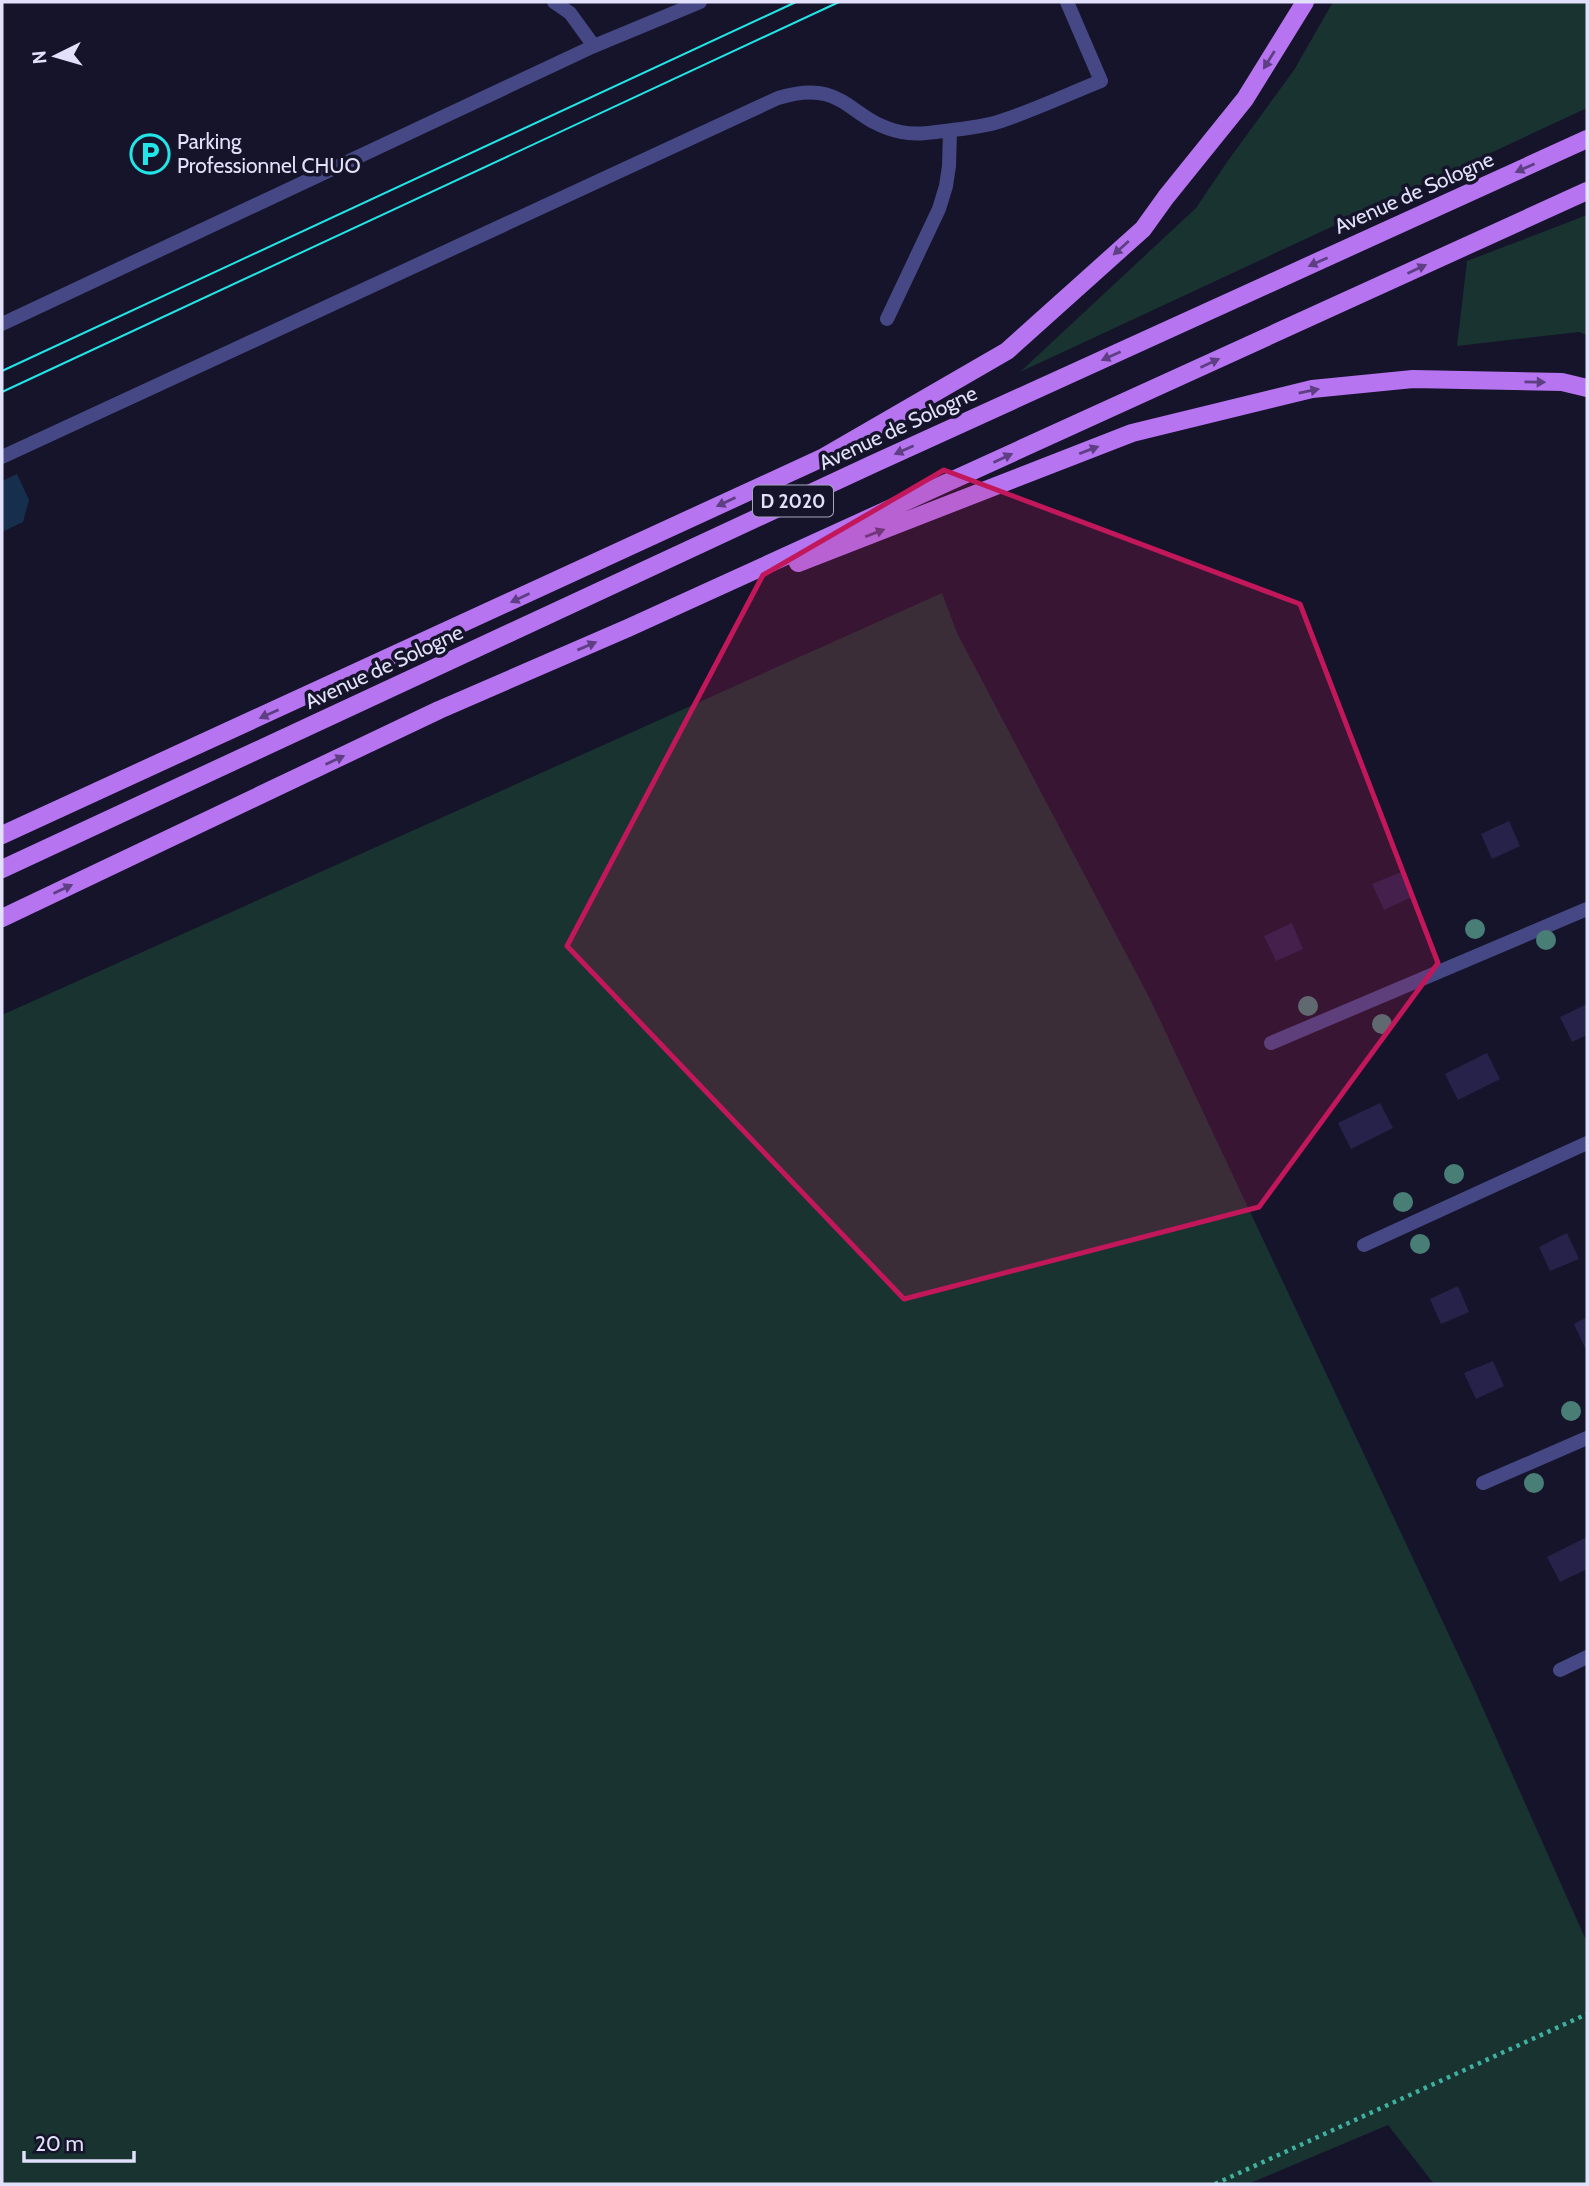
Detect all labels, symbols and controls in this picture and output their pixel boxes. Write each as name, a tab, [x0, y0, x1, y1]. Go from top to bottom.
north arrow	[21, 21, 91, 91]
text: N	[28, 50, 52, 65]
one-way arrow	[1263, 50, 1276, 69]
place label: Parking Professionnel CHUO	[177, 129, 361, 178]
parking icon: Parking Professionnel CHUO	[129, 133, 171, 175]
street label: Avenue de Sologne	[1330, 146, 1497, 239]
one-way arrow	[1515, 162, 1535, 174]
one-way arrow	[1112, 240, 1130, 256]
one-way arrow	[1308, 256, 1328, 268]
one-way arrow	[1406, 263, 1427, 274]
one-way arrow	[1101, 350, 1121, 362]
one-way arrow	[1199, 357, 1220, 368]
one-way arrow	[1525, 376, 1547, 387]
street label: Avenue de Sologne	[815, 380, 981, 475]
one-way arrow	[1298, 385, 1320, 396]
one-way arrow	[894, 444, 914, 456]
one-way arrow	[1079, 444, 1100, 455]
one-way arrow	[992, 452, 1013, 463]
road number: D 2020	[753, 486, 833, 516]
one-way arrow	[716, 496, 736, 508]
one-way arrow	[865, 528, 886, 539]
one-way arrow	[510, 592, 530, 603]
street label: Avenue de Sologne	[301, 619, 467, 714]
one-way arrow	[577, 640, 598, 651]
one-way arrow	[259, 708, 279, 720]
one-way arrow	[325, 754, 345, 765]
one-way arrow	[53, 883, 73, 895]
scale bar	[24, 2120, 135, 2164]
text: 20 m	[35, 2131, 84, 2156]

